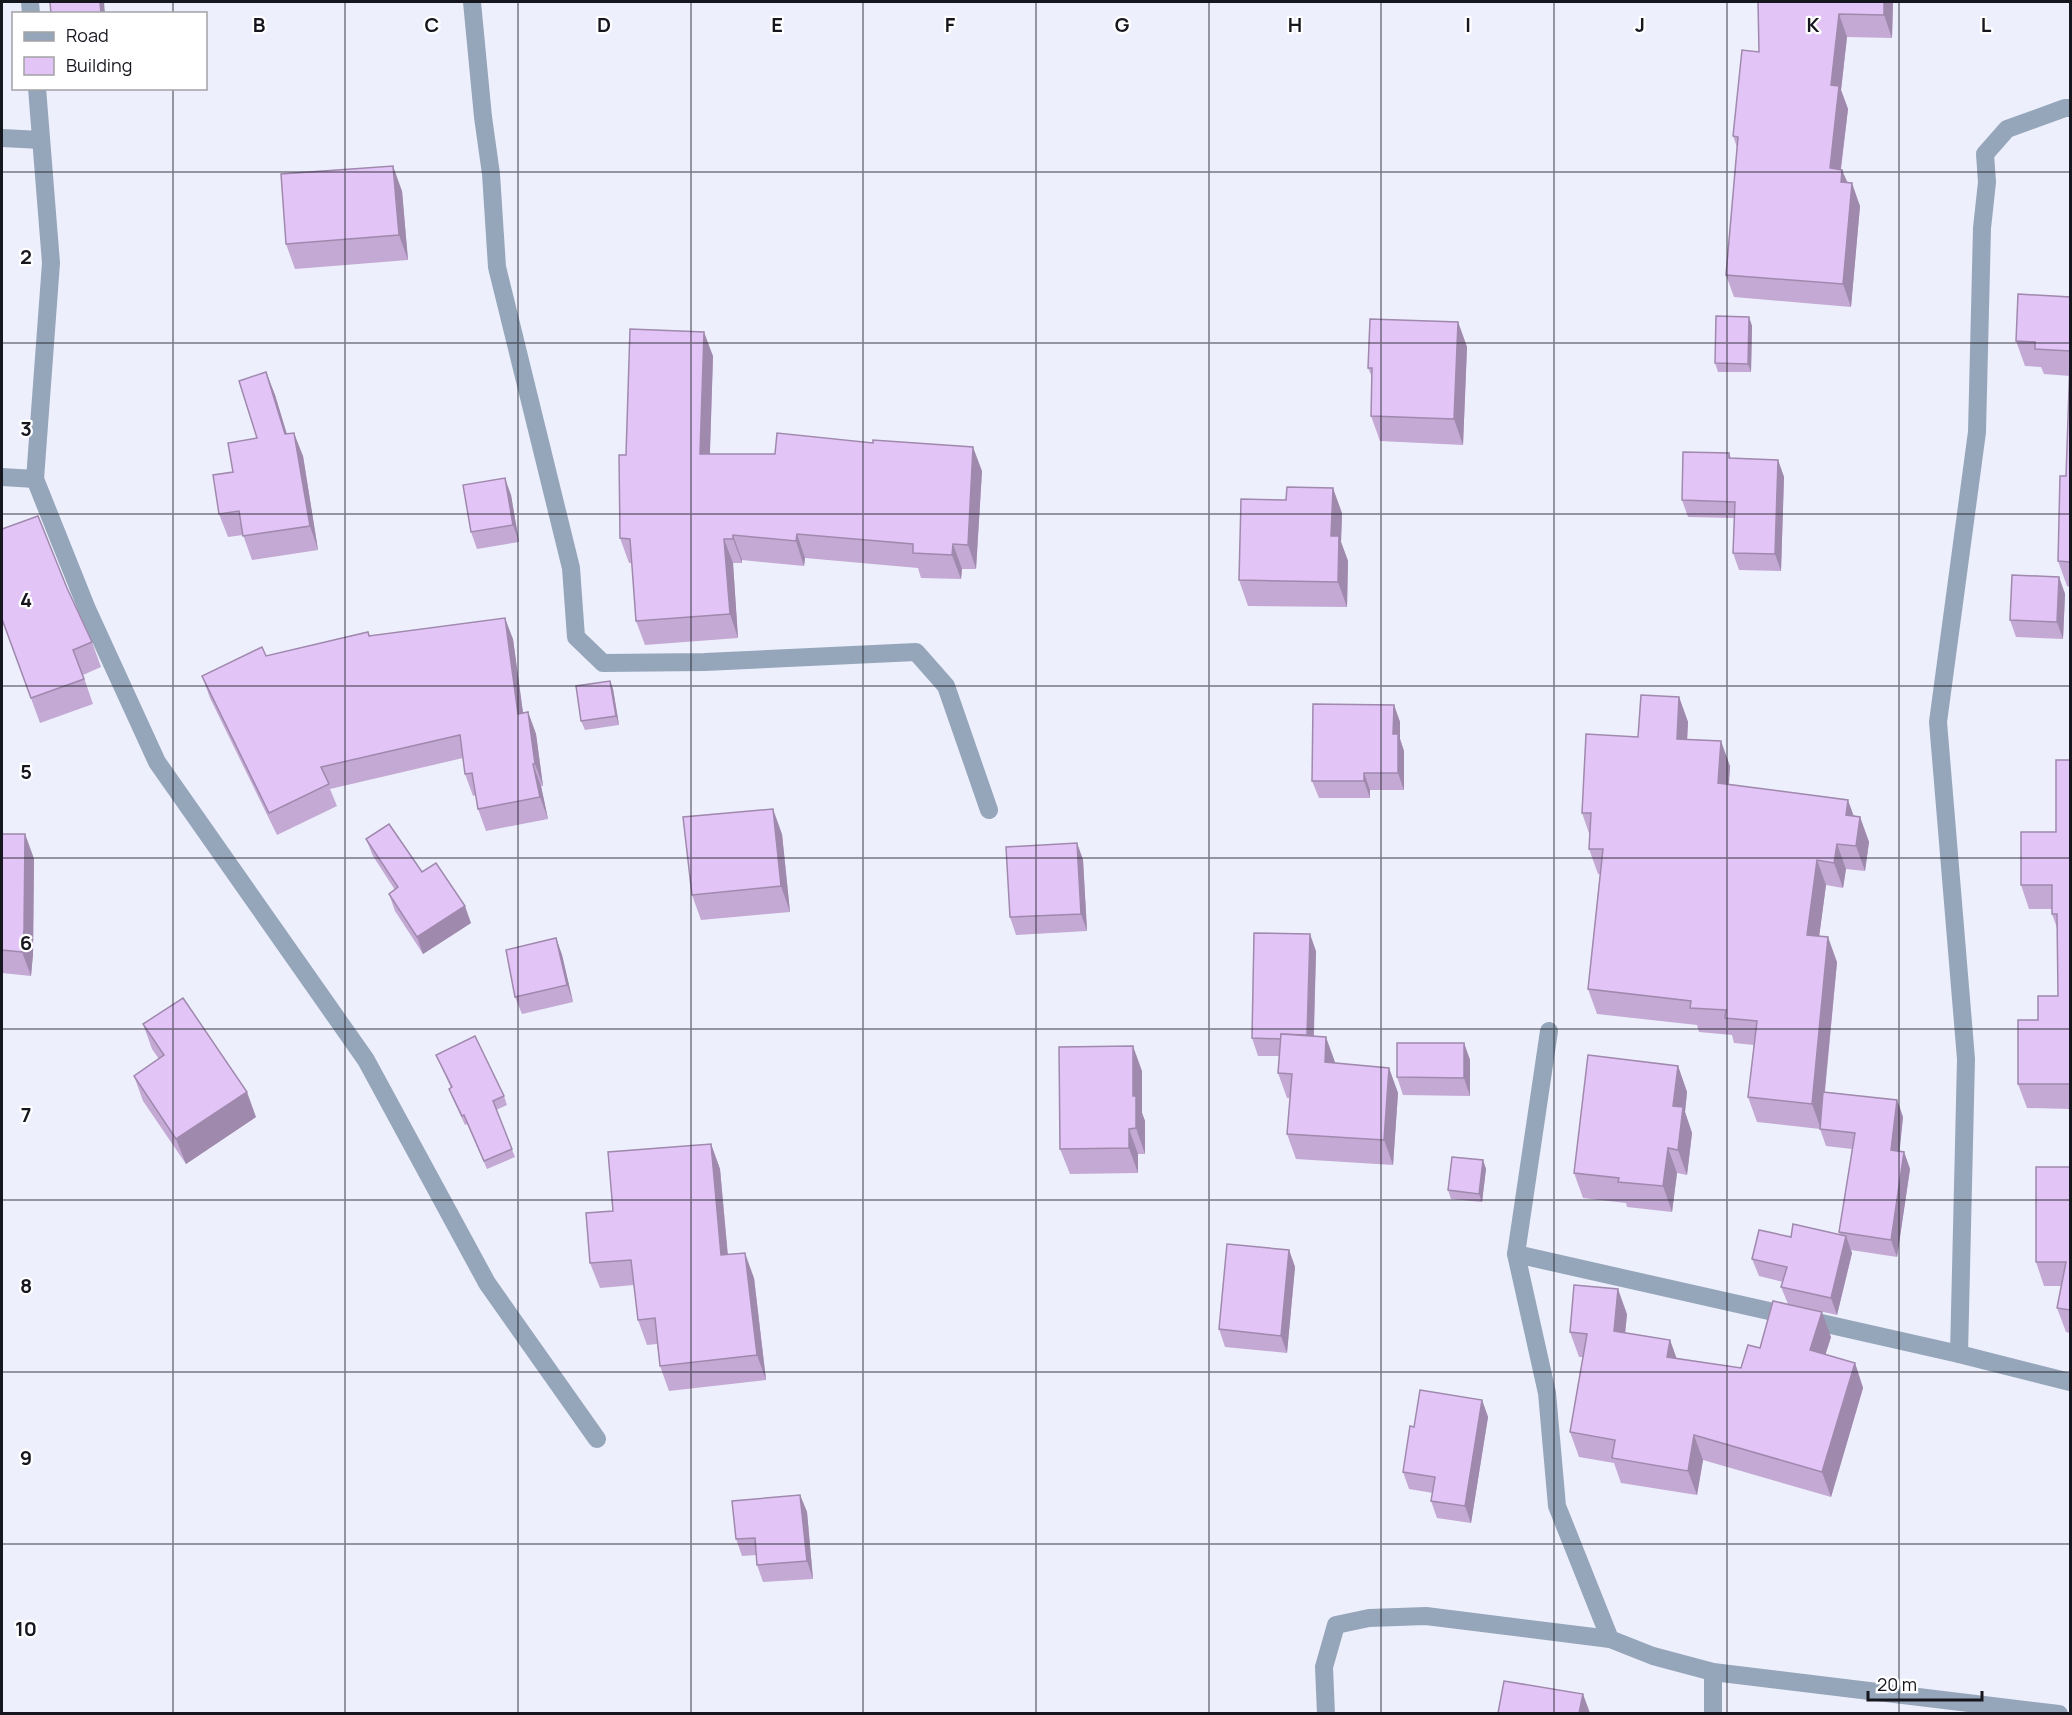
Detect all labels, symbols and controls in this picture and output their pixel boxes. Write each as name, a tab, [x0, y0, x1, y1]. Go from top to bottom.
text: B	[253, 11, 266, 38]
text: C	[425, 11, 439, 38]
text: D	[597, 11, 611, 38]
text: E	[771, 11, 783, 38]
text: F	[945, 11, 956, 38]
text: G	[1115, 11, 1130, 38]
text: H	[1288, 11, 1302, 38]
text: I	[1465, 11, 1471, 38]
text: J	[1635, 11, 1645, 38]
text: K	[1807, 11, 1820, 38]
text: L	[1981, 11, 1992, 38]
legend	[12, 12, 207, 90]
text: Road	[66, 23, 109, 47]
text: Building	[66, 53, 132, 77]
text: 2	[20, 243, 32, 270]
text: 3	[20, 415, 32, 442]
text: 4	[20, 586, 32, 613]
text: 5	[20, 758, 32, 785]
text: 6	[20, 929, 32, 956]
text: 7	[21, 1101, 31, 1128]
text: 8	[20, 1272, 32, 1299]
text: 9	[20, 1444, 32, 1471]
text: 10	[15, 1615, 37, 1642]
scale bar	[1868, 1664, 1982, 1702]
text: 20 m	[1877, 1672, 1917, 1696]

